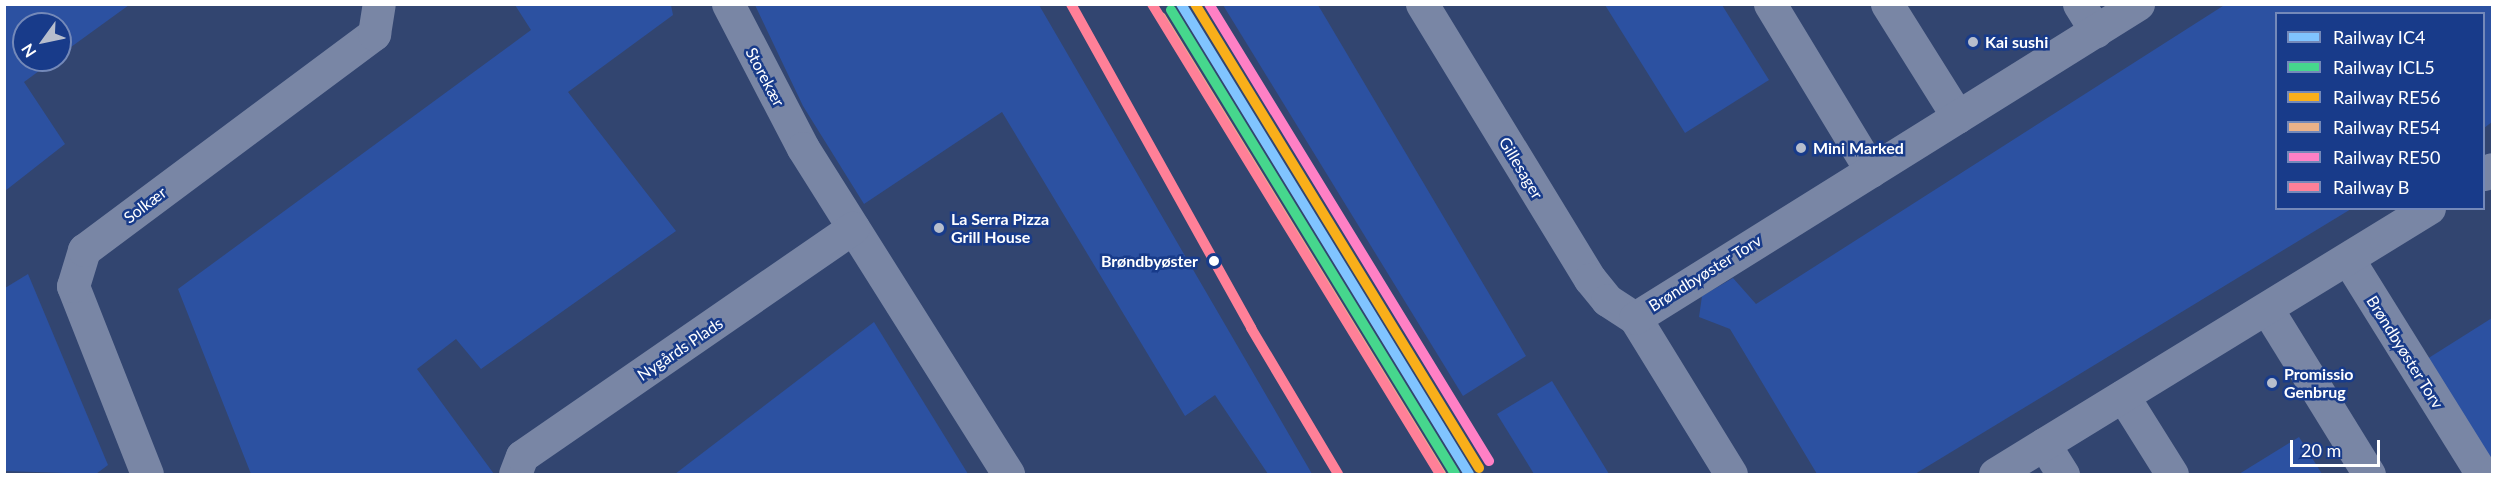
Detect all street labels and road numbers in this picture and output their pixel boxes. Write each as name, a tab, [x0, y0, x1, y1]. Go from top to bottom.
street label: Storekær	[742, 44, 788, 110]
street label: Gillesager	[1495, 134, 1547, 202]
street label: Solkær	[120, 183, 170, 227]
street label: Brøndbyøster Torv	[1645, 230, 1765, 316]
street label: Brøndbyøster Torv	[2362, 292, 2448, 412]
street label: Nygårds Plads	[634, 313, 726, 385]

